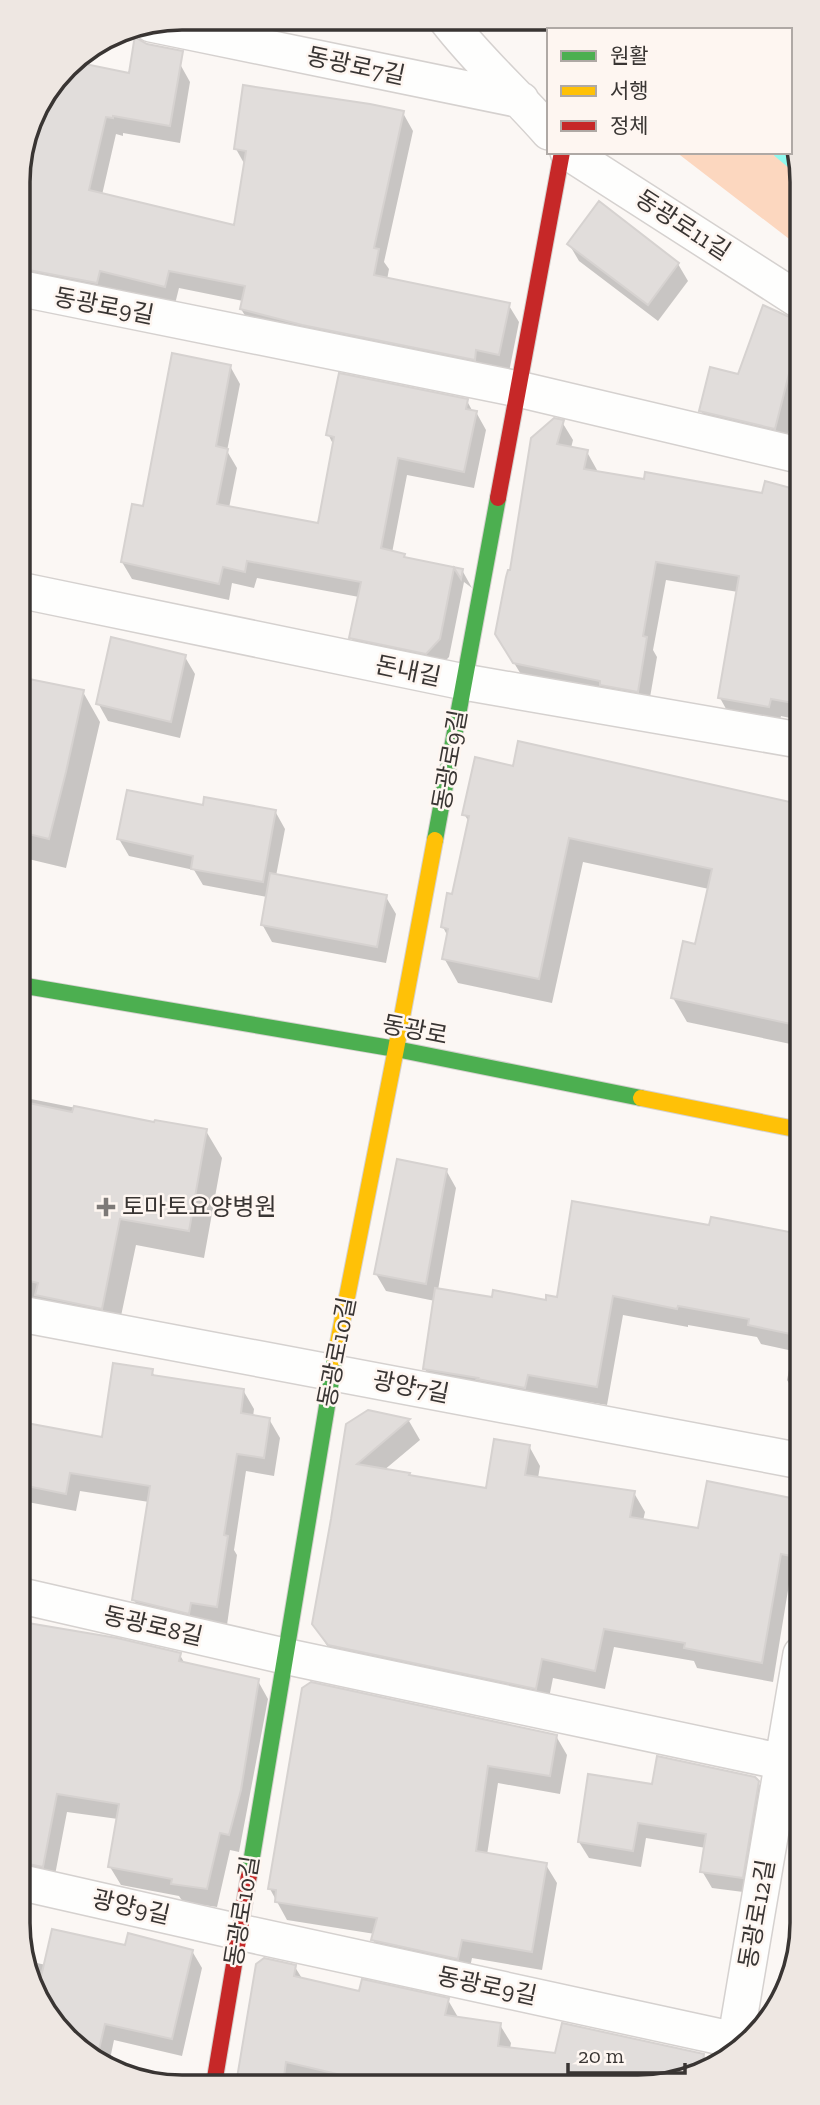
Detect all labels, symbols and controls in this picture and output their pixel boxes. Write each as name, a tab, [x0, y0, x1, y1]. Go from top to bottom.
legend	[547, 28, 792, 154]
street label: 동광로7길	[304, 41, 408, 90]
text: 원활	[610, 43, 649, 68]
text: 서행	[610, 78, 649, 103]
text: 정체	[610, 113, 649, 138]
street label: 동광로11길	[631, 183, 736, 266]
street label: 동광로9길	[52, 282, 156, 329]
street label: 돈내길	[373, 649, 444, 692]
street label: 동광로9길	[426, 708, 473, 812]
street label: 동광로	[380, 1009, 450, 1050]
place label: 토마토요양병원	[122, 1192, 277, 1221]
marker: 토마토요양병원	[96, 1197, 116, 1217]
street label: 동광로10길	[312, 1294, 361, 1409]
street label: 광양7길	[370, 1365, 452, 1408]
street label: 동광로8길	[101, 1600, 206, 1651]
street label: 동광로10길	[218, 1854, 265, 1968]
street label: 동광로12길	[733, 1857, 780, 1971]
street label: 광양9길	[89, 1884, 173, 1930]
street label: 동광로9길	[435, 1961, 540, 2010]
scale bar	[568, 2032, 685, 2076]
text: 20 m	[578, 2043, 624, 2068]

